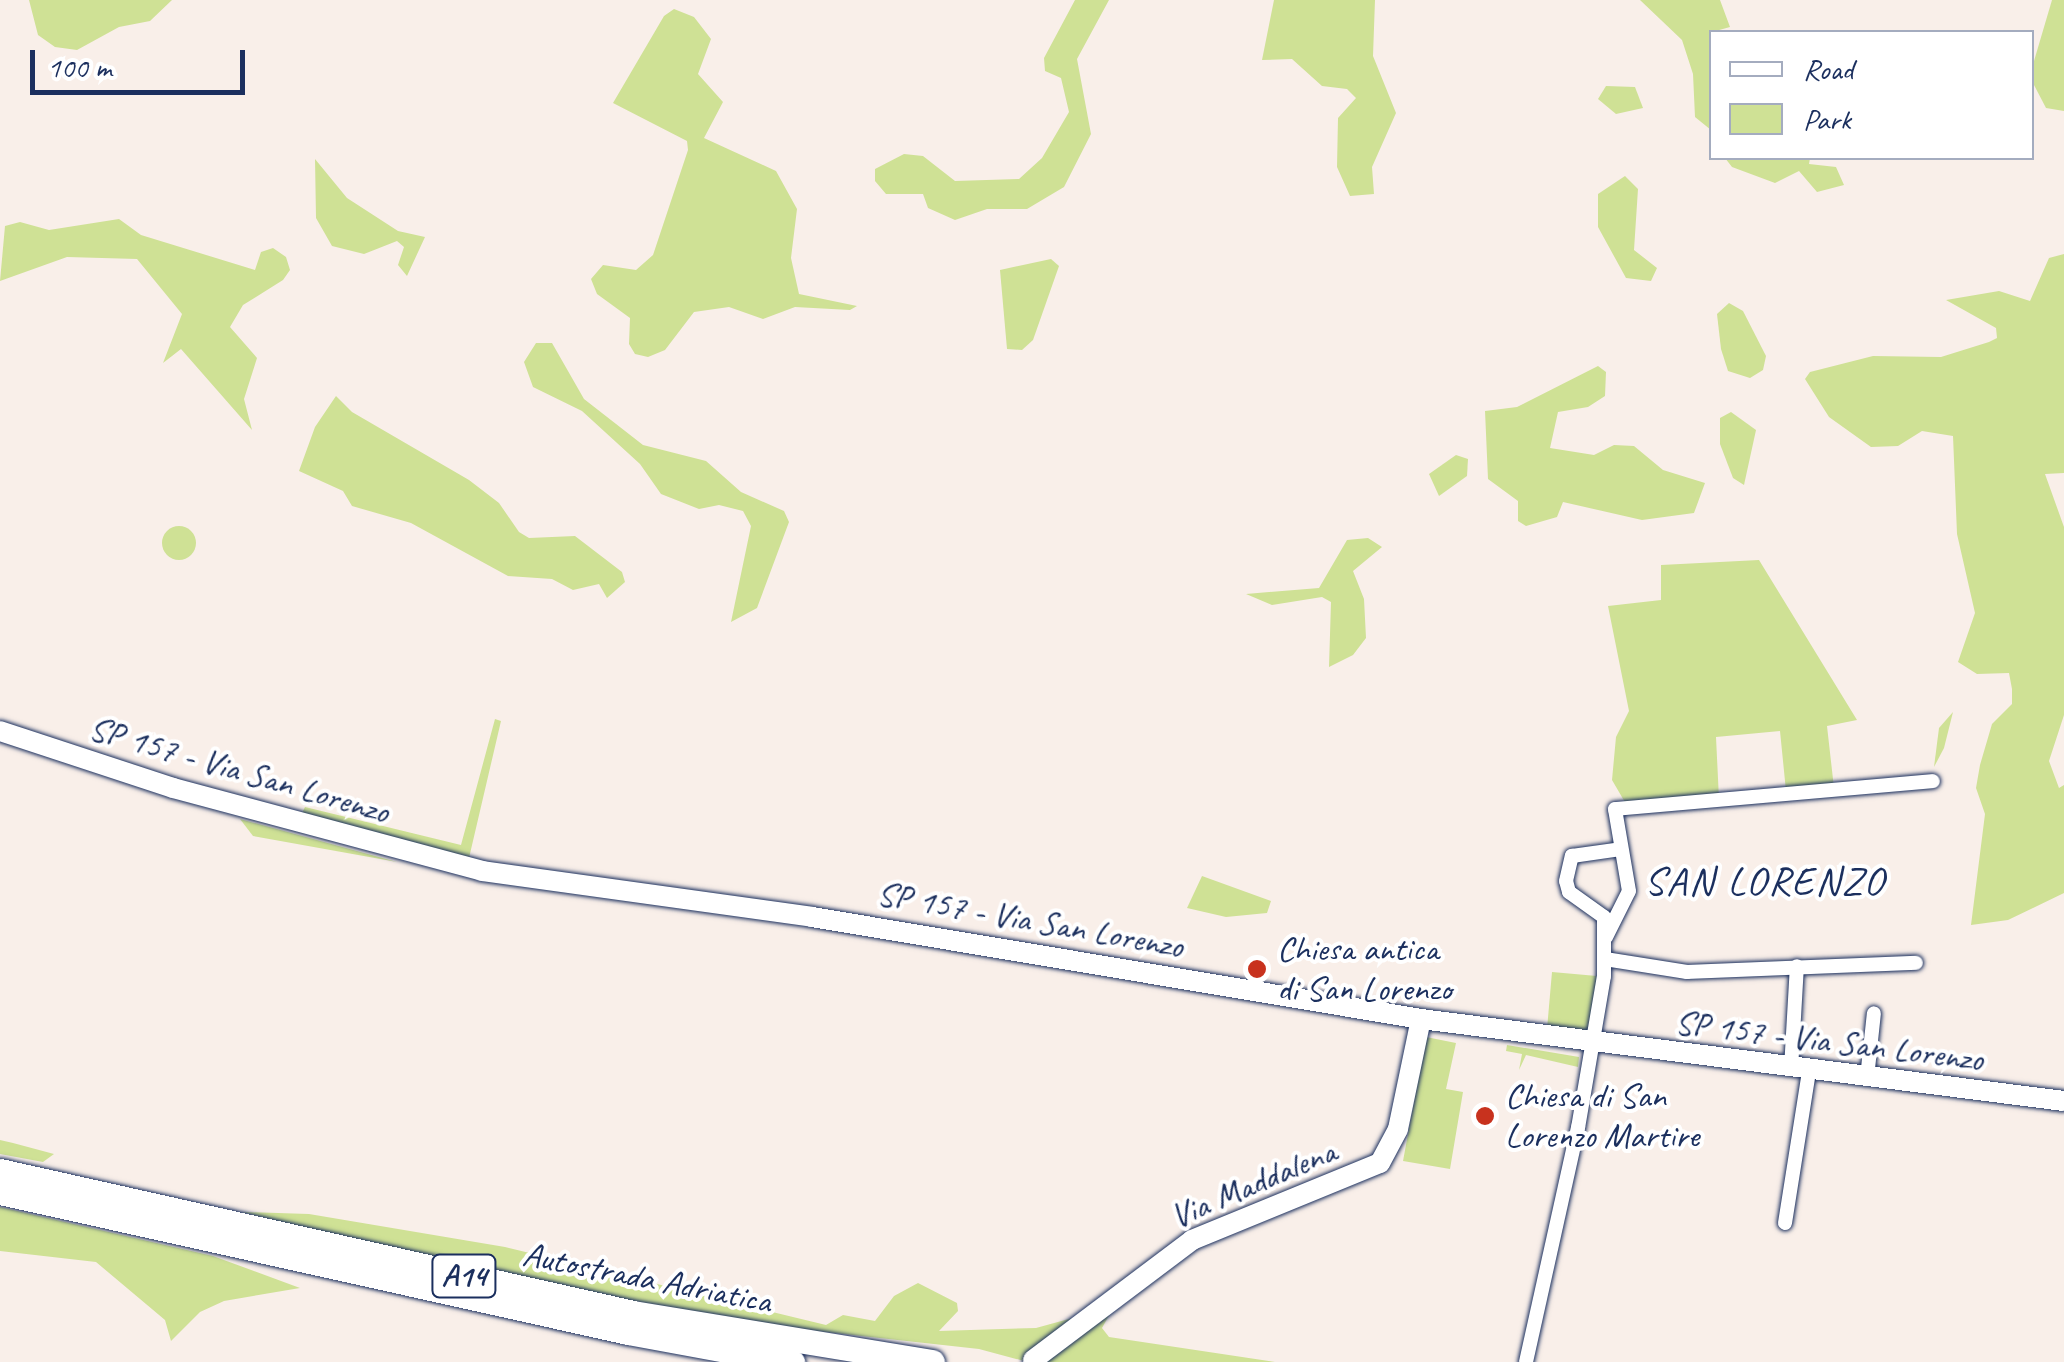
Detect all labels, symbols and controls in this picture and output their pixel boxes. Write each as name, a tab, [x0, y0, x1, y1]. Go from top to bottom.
scale bar	[35, 30, 250, 92]
legend	[1709, 30, 2034, 160]
text: 100 m	[47, 48, 112, 86]
text: Road	[1803, 50, 1853, 88]
text: Park	[1803, 100, 1851, 138]
street label: SP 157 - Via San Lorenzo	[84, 707, 394, 833]
district label: SAN LORENZO	[1646, 857, 1884, 905]
street label: SP 157 - Via San Lorenzo	[874, 872, 1186, 968]
place label: Chiesa antica di San Lorenzo	[1277, 928, 1452, 1010]
marker: Chiesa antica di San Lorenzo	[1246, 958, 1268, 980]
street label: SP 157 - Via San Lorenzo	[1672, 1001, 1986, 1081]
place label: Chiesa di San Lorenzo Martire	[1505, 1075, 1699, 1157]
marker: Chiesa di San Lorenzo Martire	[1474, 1105, 1496, 1127]
street label: Via Maddalena	[1164, 1130, 1342, 1238]
street label: Autostrada Adriatica	[519, 1233, 775, 1323]
road number: A14	[429, 1249, 499, 1303]

